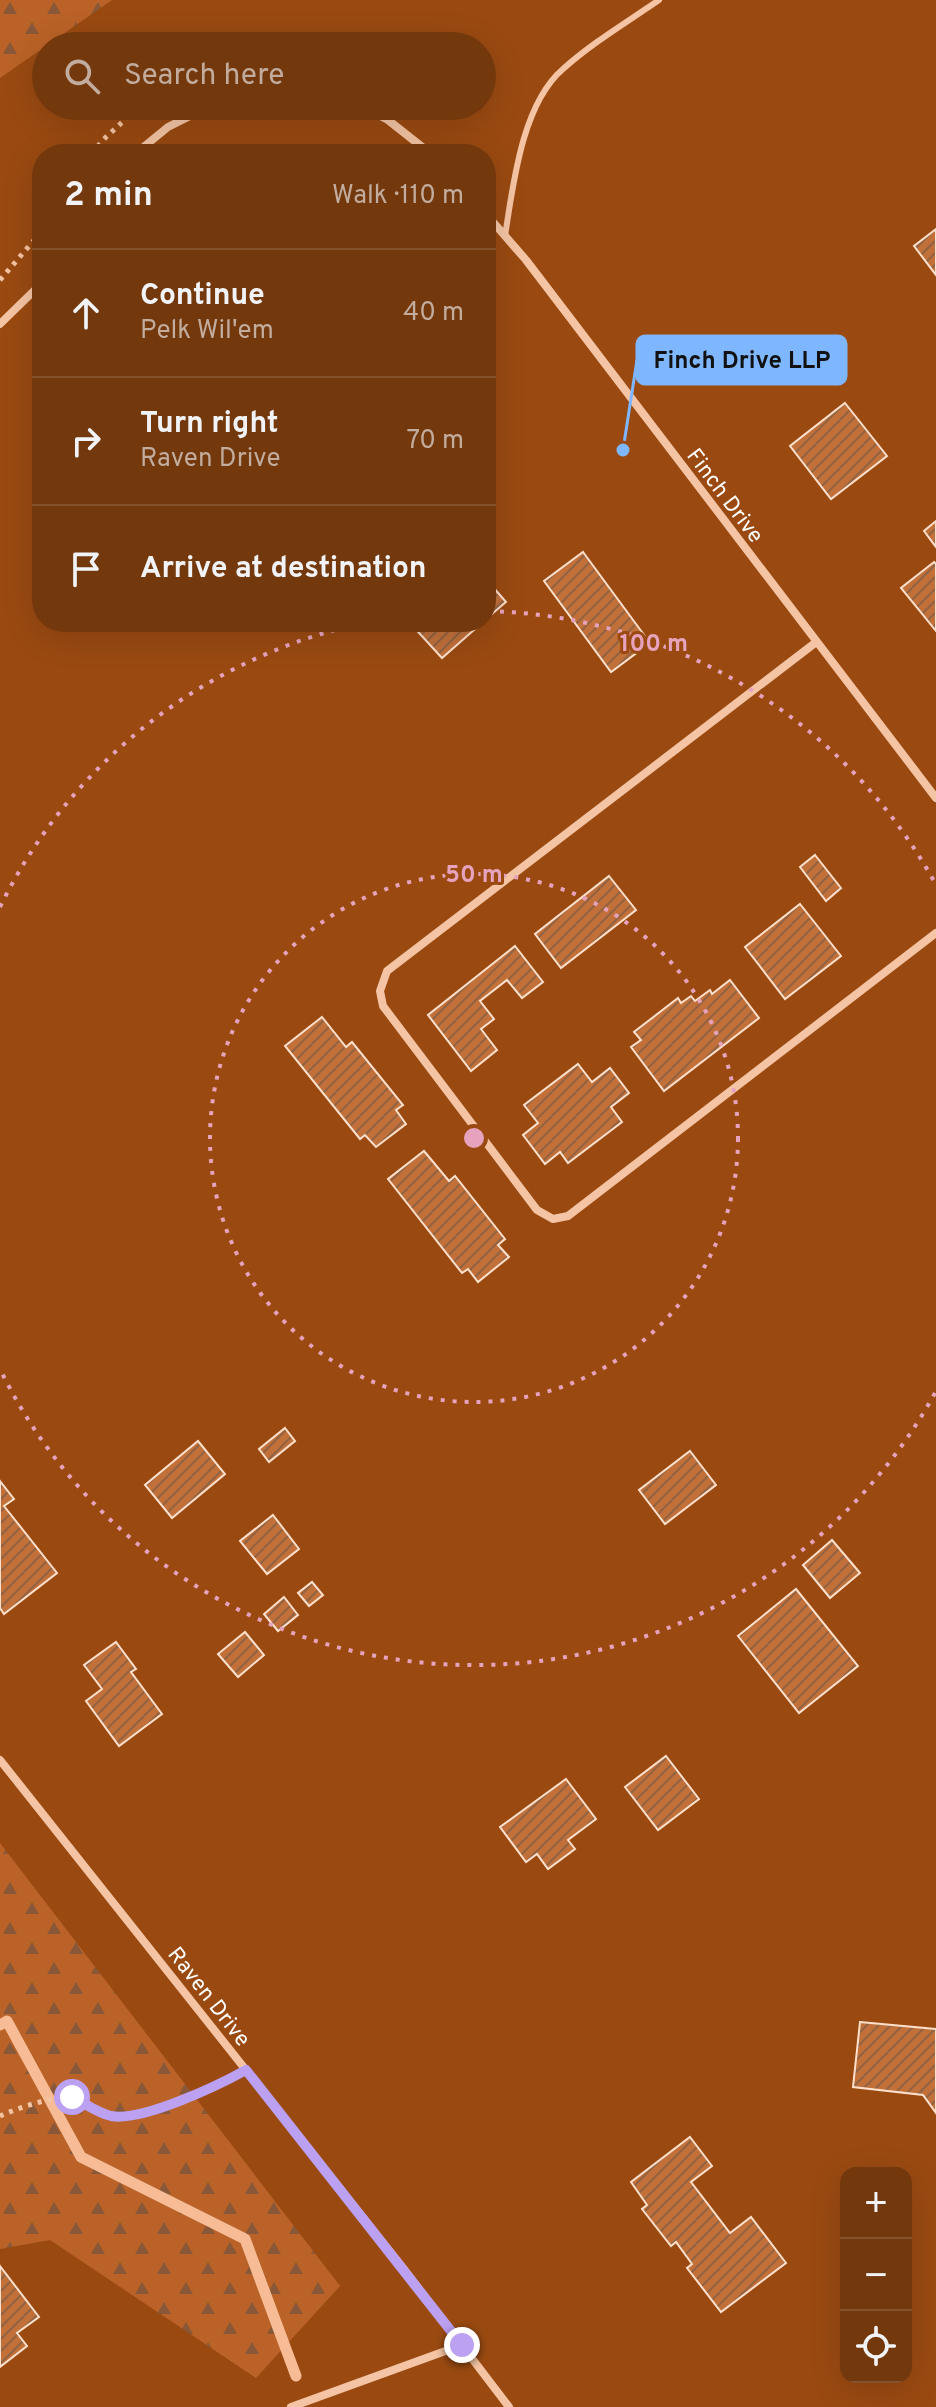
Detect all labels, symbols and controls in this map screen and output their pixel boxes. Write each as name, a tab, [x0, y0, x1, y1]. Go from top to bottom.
search box	[32, 32, 496, 120]
icon: search	[60, 54, 104, 98]
text: Search here	[124, 58, 284, 95]
text: 2 min	[64, 175, 153, 218]
text: Walk · 110 m	[332, 180, 464, 213]
text: Continue	[140, 278, 265, 315]
icon: ahead	[64, 291, 108, 335]
text: 40 m	[403, 297, 464, 330]
text: Pelk Wil'em	[140, 315, 274, 348]
callout: Finch Drive LLP	[637, 336, 846, 384]
text: Finch Drive LLP	[654, 347, 830, 377]
text: Turn right	[140, 406, 278, 443]
icon: right	[64, 419, 108, 463]
text: 70 m	[406, 425, 464, 458]
text: Raven Drive	[140, 443, 280, 476]
street label: Finch Drive	[680, 444, 768, 549]
icon: arrive	[64, 547, 108, 591]
text: Arrive at destination	[140, 551, 426, 588]
text: 100 m	[620, 630, 688, 660]
text: 50 m	[445, 861, 503, 891]
centre of rings	[460, 1124, 488, 1152]
street label: Raven Drive	[161, 1942, 255, 2053]
route start	[54, 2079, 90, 2115]
map controls	[840, 2167, 912, 2383]
button: +	[840, 2167, 912, 2239]
button: −	[840, 2239, 912, 2311]
button: locate	[840, 2311, 912, 2383]
route end	[444, 2327, 480, 2363]

